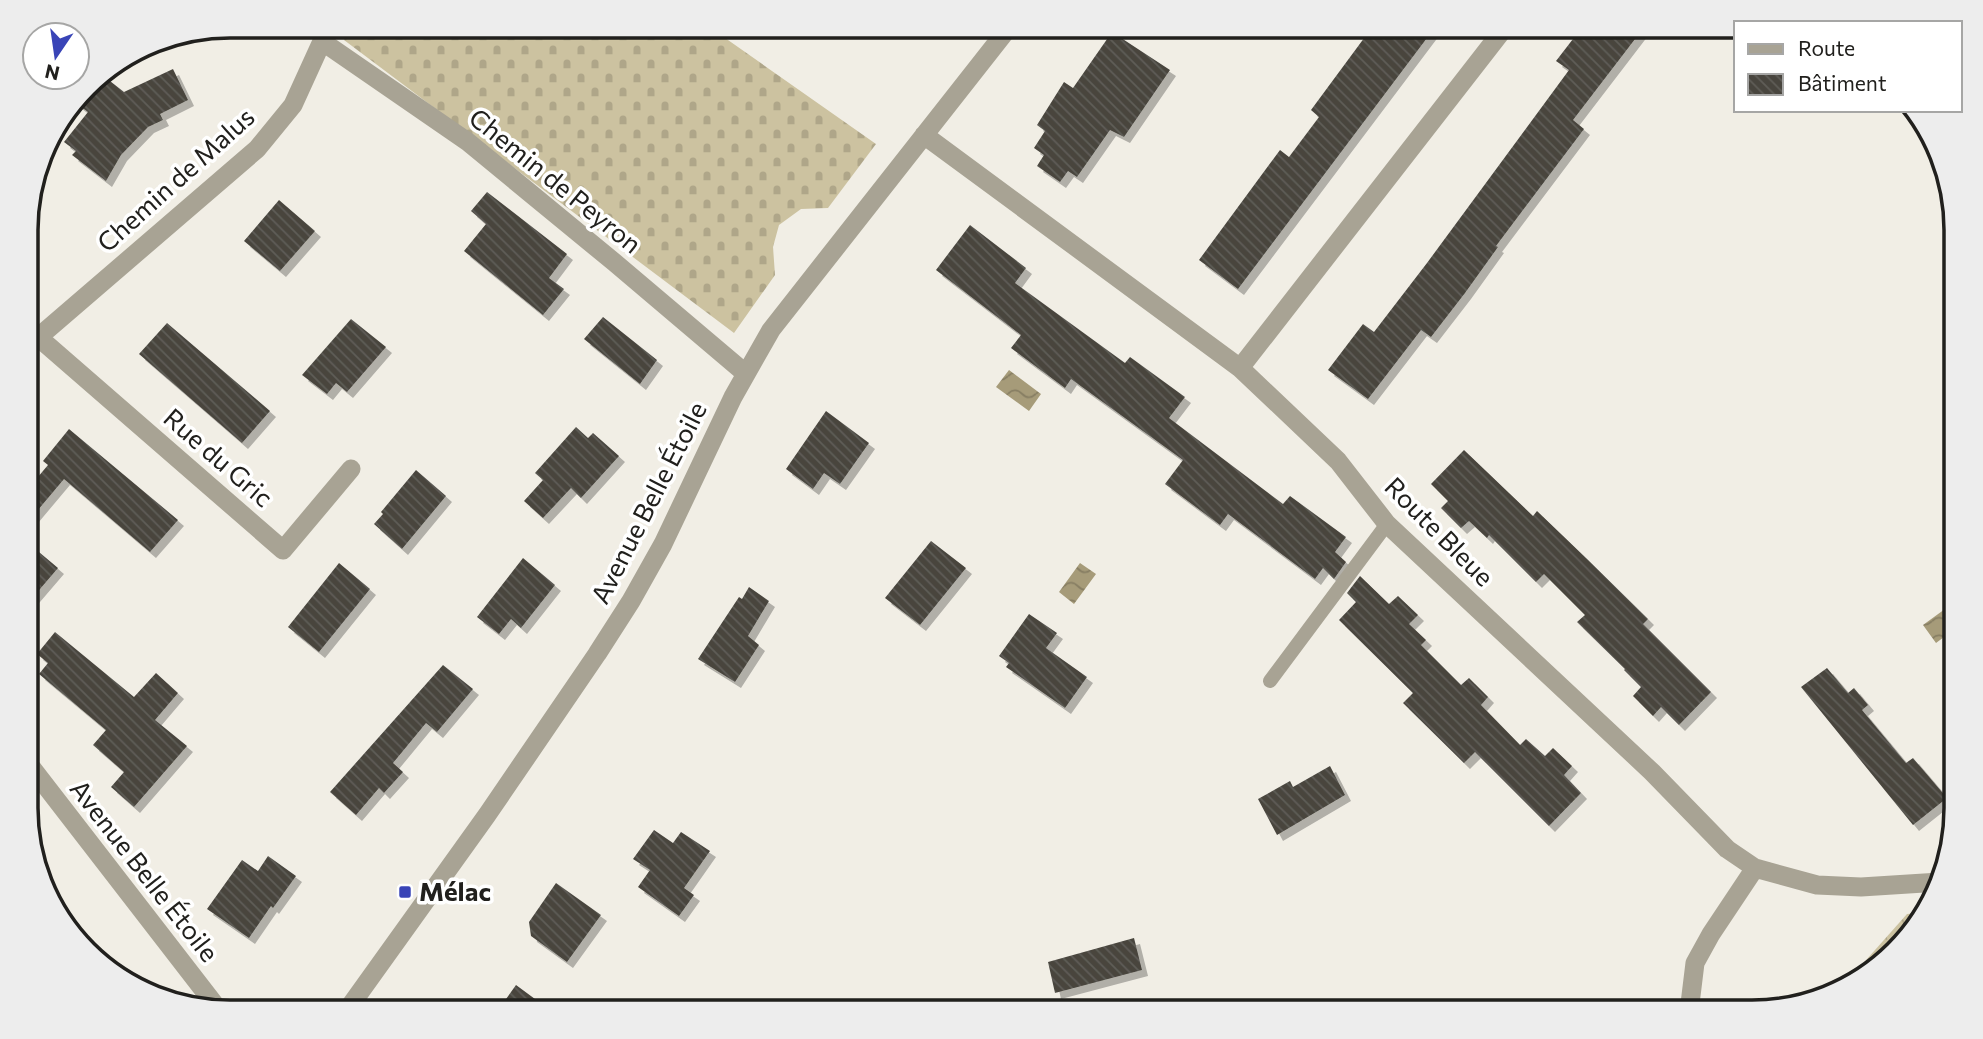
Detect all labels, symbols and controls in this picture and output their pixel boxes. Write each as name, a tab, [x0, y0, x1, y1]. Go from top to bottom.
north arrow	[21, 21, 91, 91]
legend	[1734, 21, 1962, 112]
text: Route	[1798, 35, 1855, 60]
text: N	[43, 60, 62, 86]
text: Bâtiment	[1798, 70, 1887, 95]
street label: Chemin de Malus	[90, 100, 260, 258]
street label: Chemin de Peyron	[464, 101, 648, 259]
street label: Avenue Belle Étoile	[583, 396, 712, 608]
street label: Rue du Gric	[158, 401, 280, 513]
street label: Route Bleue	[1379, 470, 1501, 592]
street label: Avenue Belle Étoile	[65, 773, 226, 967]
place label: Mélac	[419, 875, 491, 906]
marker: Mélac	[397, 884, 413, 900]

